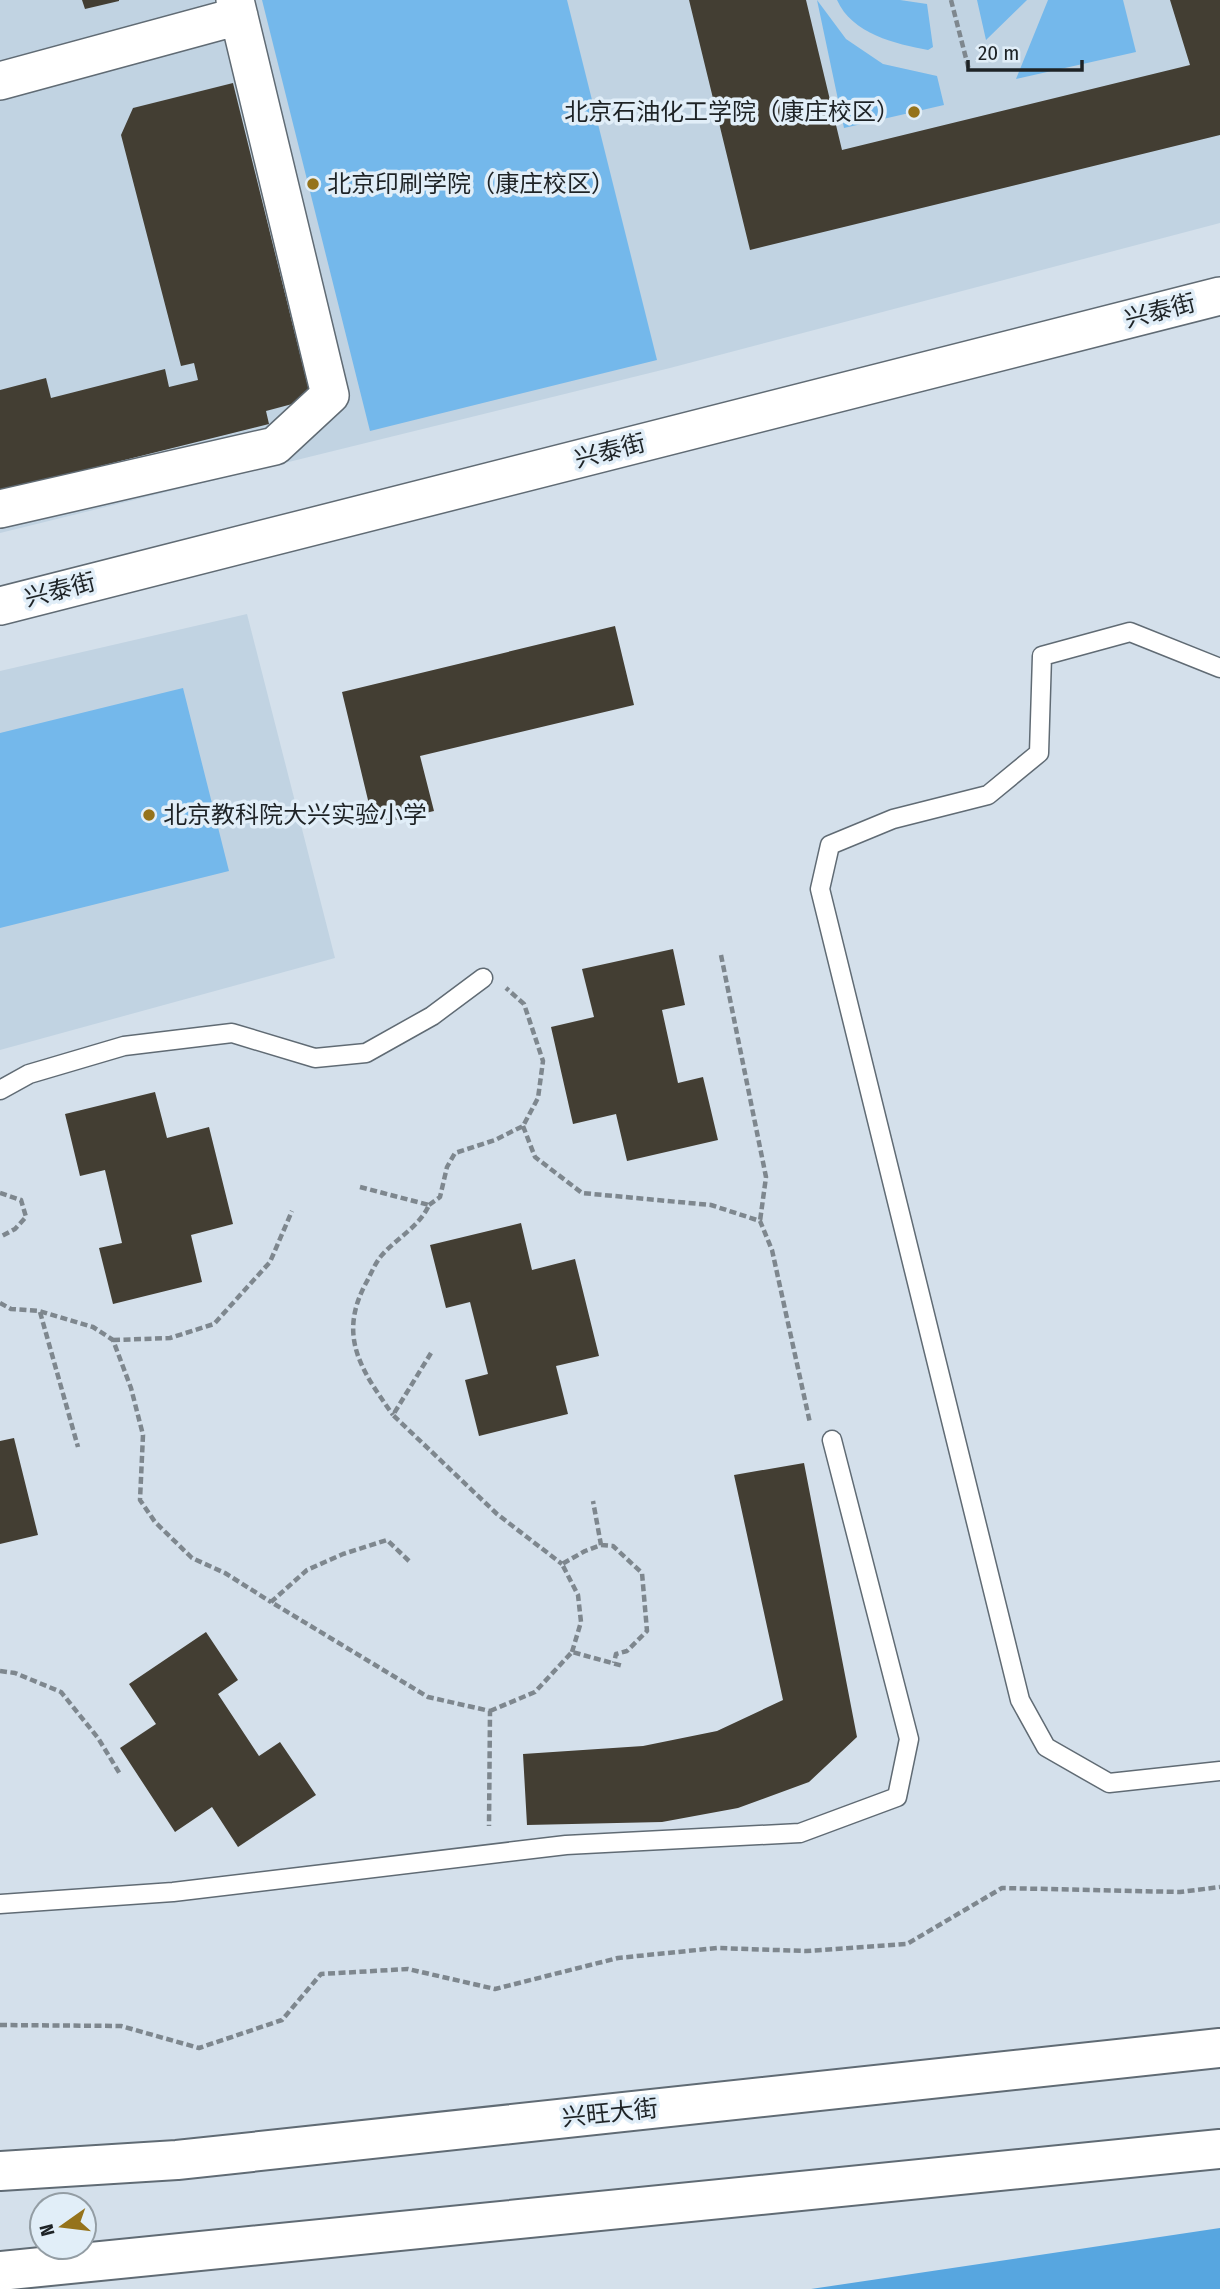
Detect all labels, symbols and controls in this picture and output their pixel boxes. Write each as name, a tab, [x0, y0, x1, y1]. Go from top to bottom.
scale bar	[968, 28, 1082, 72]
text: 20 m	[978, 40, 1019, 66]
place label: 北京石油化工学院（康庄校区）	[564, 98, 900, 126]
marker: 北京石油化工学院（康庄校区）	[906, 104, 922, 120]
place label: 北京印刷学院（康庄校区）	[327, 170, 615, 198]
marker: 北京印刷学院（康庄校区）	[305, 176, 321, 192]
street label: 兴泰街	[1122, 289, 1198, 333]
street label: 兴泰街	[572, 429, 648, 473]
street label: 兴泰街	[22, 568, 98, 612]
place label: 北京教科院大兴实验小学	[163, 801, 427, 829]
marker: 北京教科院大兴实验小学	[141, 807, 157, 823]
street label: 兴旺大街	[561, 2094, 659, 2132]
north arrow	[28, 2191, 98, 2261]
text: N	[34, 2222, 60, 2238]

